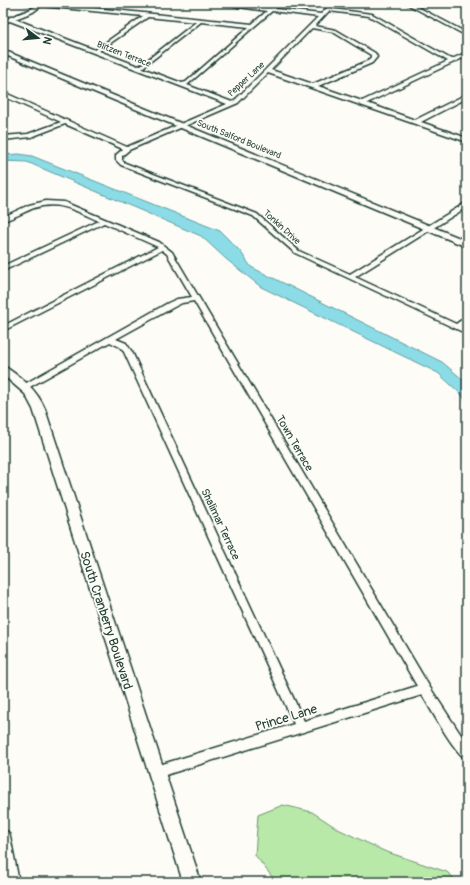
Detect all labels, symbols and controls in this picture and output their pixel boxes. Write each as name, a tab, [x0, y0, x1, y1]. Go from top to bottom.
north arrow	[18, 18, 58, 58]
text: N	[40, 35, 54, 47]
street label: Blitzen Terrace	[95, 39, 153, 70]
street label: Pepper Lane	[226, 59, 267, 99]
street label: South Salford Boulevard	[195, 117, 283, 161]
street label: Tonkin Drive	[261, 208, 303, 247]
street label: Town Terrace	[273, 413, 316, 474]
street label: Shalimar Terrace	[198, 487, 243, 562]
street label: South Cranberry Boulevard	[76, 549, 136, 691]
street label: Prince Lane	[254, 701, 320, 735]

